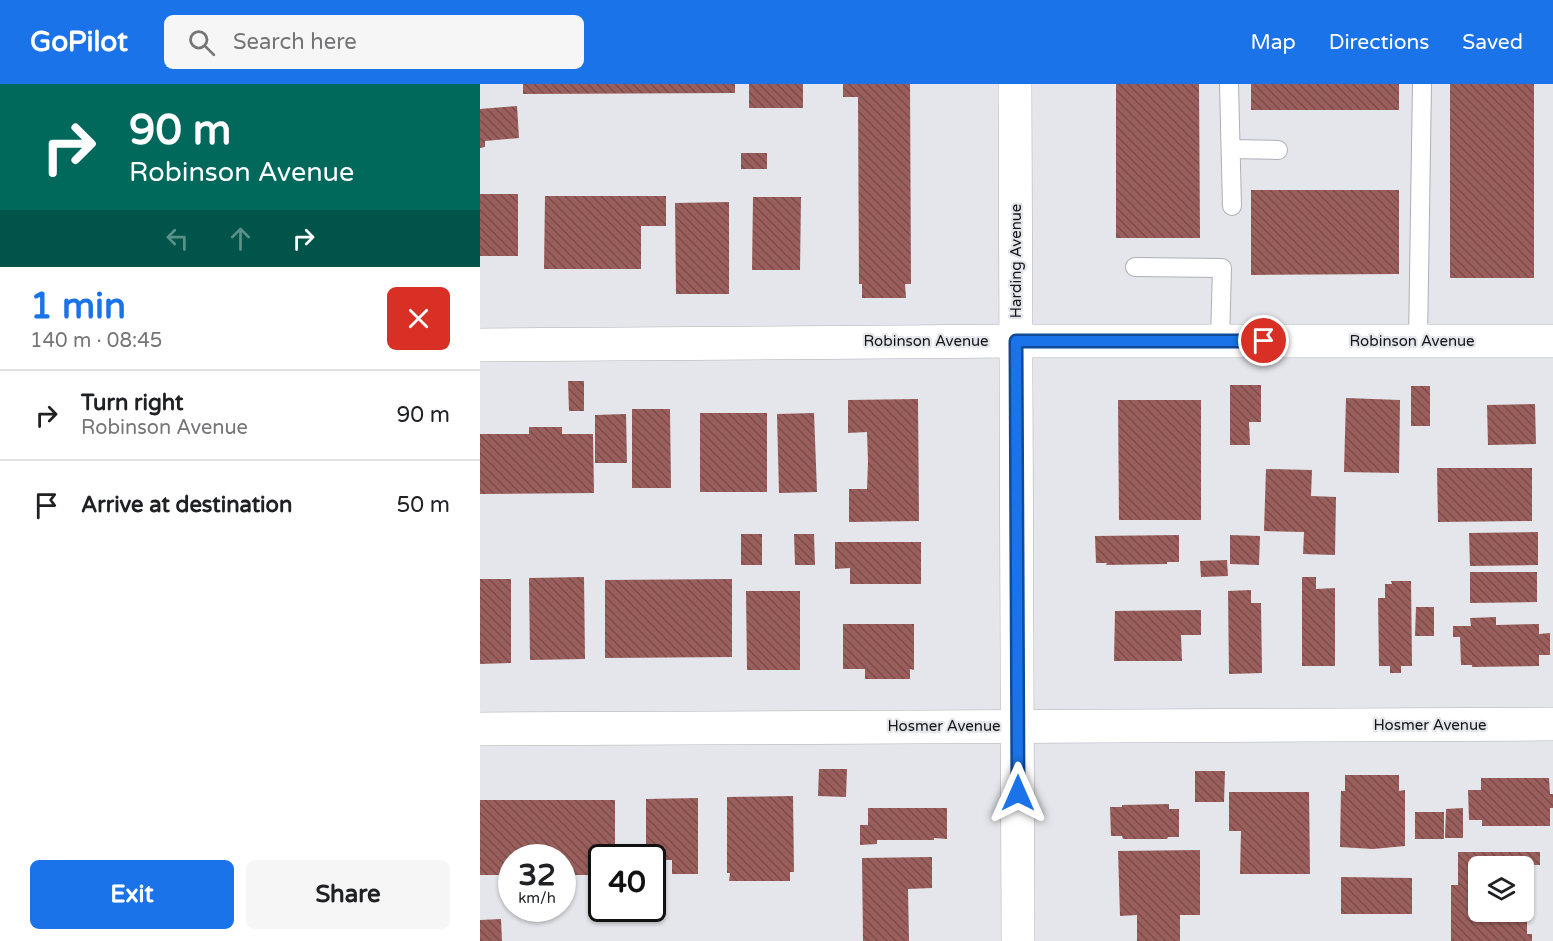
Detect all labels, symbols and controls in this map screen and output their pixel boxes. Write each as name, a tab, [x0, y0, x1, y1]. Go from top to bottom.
search box	[164, 15, 584, 69]
text: GoPilot	[30, 25, 128, 59]
icon: search	[185, 26, 218, 59]
text: Search here	[233, 29, 357, 55]
text: Map	[1250, 30, 1296, 55]
text: Directions	[1329, 30, 1429, 55]
text: Saved	[1462, 30, 1523, 55]
text: 90 m	[129, 105, 231, 156]
icon: right	[30, 108, 108, 186]
text: Robinson Avenue	[129, 156, 354, 189]
street label: Harding Avenue	[1007, 204, 1025, 318]
icon: left	[161, 222, 194, 255]
icon: ahead	[224, 222, 257, 255]
icon: right	[287, 222, 320, 255]
text: 1 min	[30, 285, 126, 328]
button: close	[387, 287, 450, 350]
pin	[1238, 315, 1289, 366]
icon: arrive	[1247, 324, 1280, 357]
text: 140 m · 08:45	[30, 329, 162, 353]
street label: Robinson Avenue	[863, 332, 989, 350]
street label: Robinson Avenue	[1349, 332, 1475, 350]
text: Turn right	[81, 390, 183, 416]
icon: right	[30, 399, 63, 432]
text: 90 m	[396, 402, 450, 428]
text: Robinson Avenue	[81, 416, 248, 440]
icon: arrive	[30, 489, 63, 522]
text: Arrive at destination	[81, 492, 292, 518]
text: 50 m	[396, 492, 450, 518]
street label: Hosmer Avenue	[1373, 716, 1487, 734]
street label: Hosmer Avenue	[887, 717, 1001, 735]
position arrow	[986, 761, 1050, 825]
speed limit sign: 40	[588, 844, 666, 922]
map controls	[1468, 856, 1534, 922]
button: layers	[1468, 856, 1534, 922]
text: 32	[518, 857, 556, 894]
button: Exit	[30, 860, 234, 929]
button: Share	[246, 860, 450, 929]
text: km/h	[518, 889, 556, 907]

